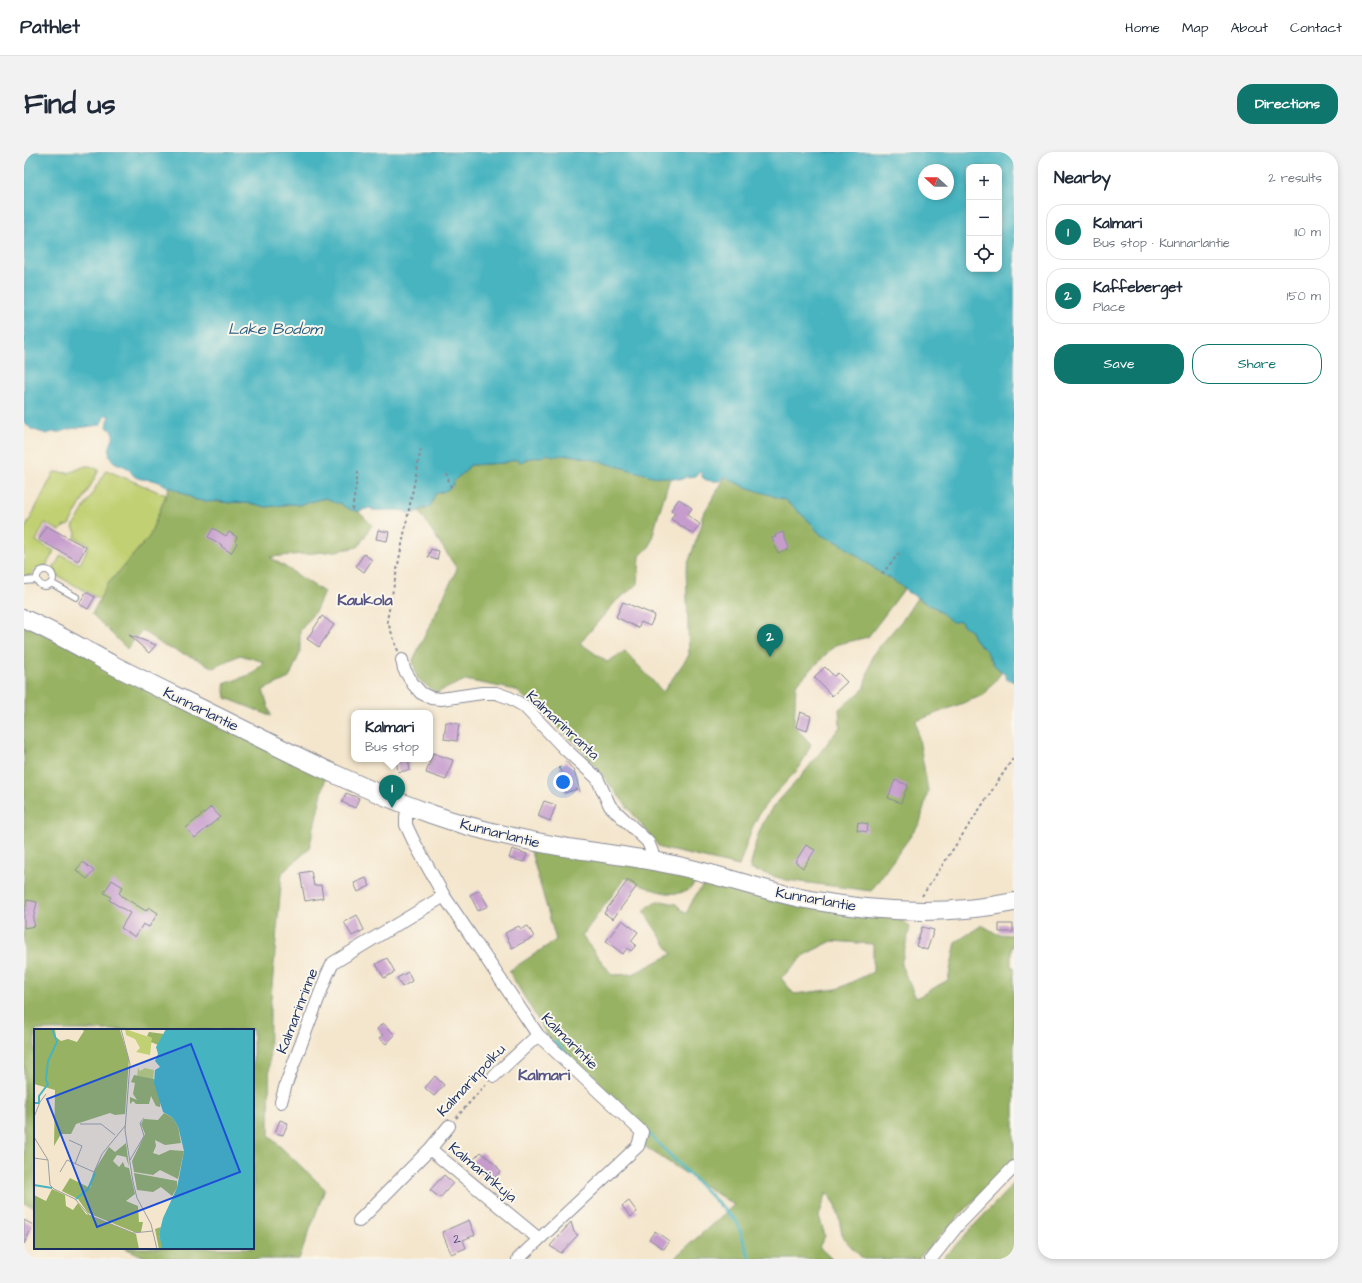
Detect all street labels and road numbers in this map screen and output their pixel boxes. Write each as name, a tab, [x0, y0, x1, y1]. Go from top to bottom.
street label: Kunnarlantie	[160, 682, 242, 737]
street label: Kalmarinranta	[521, 686, 604, 765]
street label: Kunnarlantie	[458, 813, 542, 854]
street label: Kunnarlantie	[774, 882, 858, 917]
street label: Kalmarinrinne	[272, 965, 323, 1057]
street label: Kalmarintie	[536, 1008, 603, 1075]
street label: Kalmarinpolku	[432, 1039, 511, 1121]
street label: Kalmarinkuja	[444, 1137, 522, 1208]

